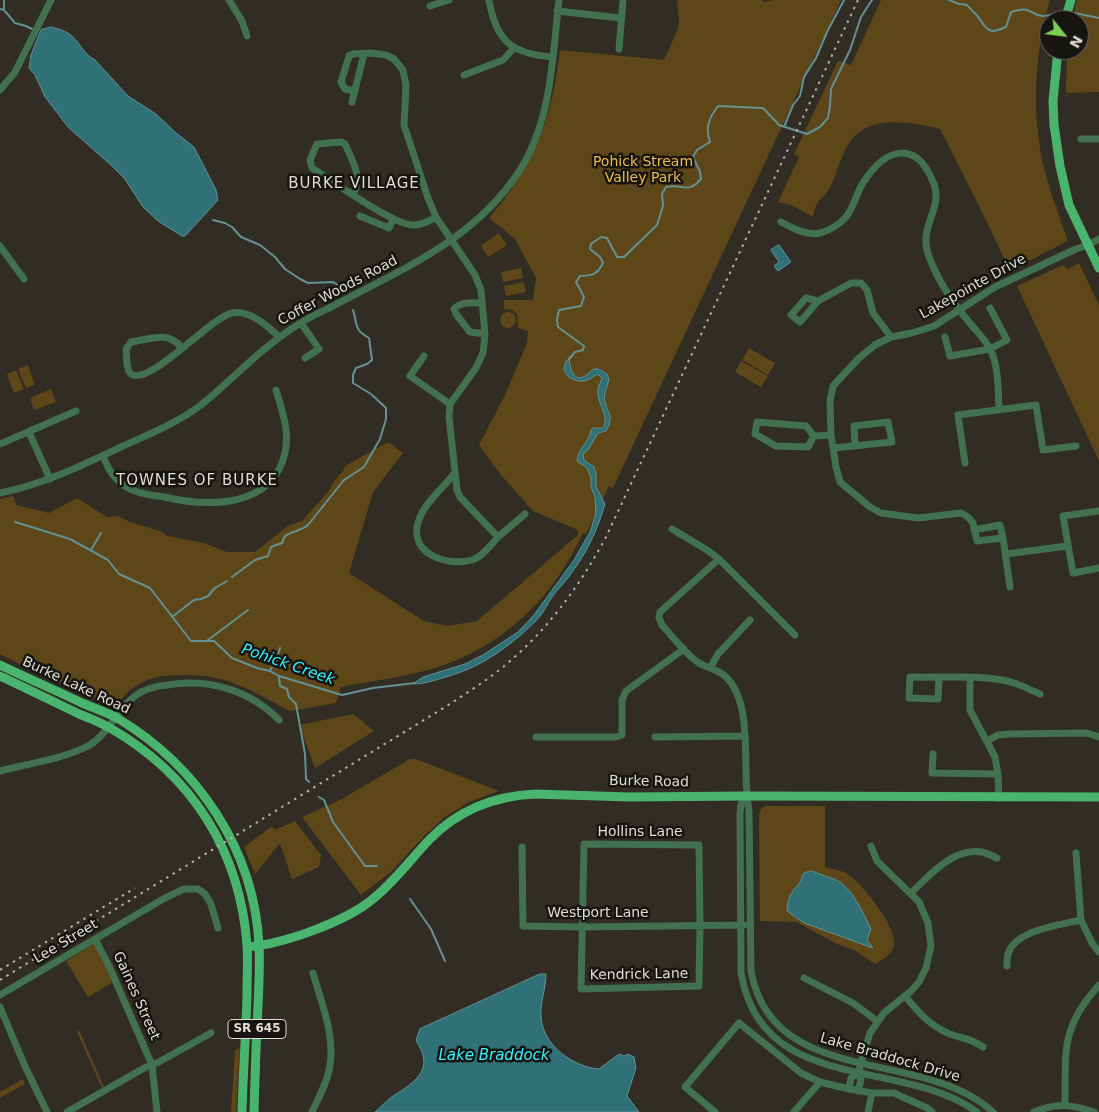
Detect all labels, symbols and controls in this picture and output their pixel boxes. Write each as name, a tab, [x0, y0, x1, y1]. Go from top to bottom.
north arrow	[1039, 10, 1089, 60]
text: N	[1066, 33, 1086, 51]
park label: Pohick Stream Valley Park	[593, 154, 693, 186]
district label: BURKE VILLAGE	[287, 175, 421, 193]
street label: Lakepointe Drive	[917, 251, 1029, 323]
street label: Coffer Woods Road	[275, 252, 401, 330]
district label: TOWNES OF BURKE	[114, 472, 280, 490]
water label: Pohick Creek	[239, 641, 337, 689]
street label: Burke Lake Road	[19, 654, 133, 718]
street label: Burke Road	[609, 773, 689, 791]
street label: Hollins Lane	[597, 824, 683, 840]
street label: Westport Lane	[547, 905, 649, 921]
street label: Lee Street	[31, 916, 101, 968]
street label: Gaines Street	[109, 949, 163, 1043]
street label: Kendrick Lane	[590, 966, 688, 984]
road number: SR 645	[228, 1020, 286, 1038]
street label: Lake Braddock Drive	[818, 1030, 962, 1086]
water label: Lake Braddock	[438, 1047, 550, 1065]

